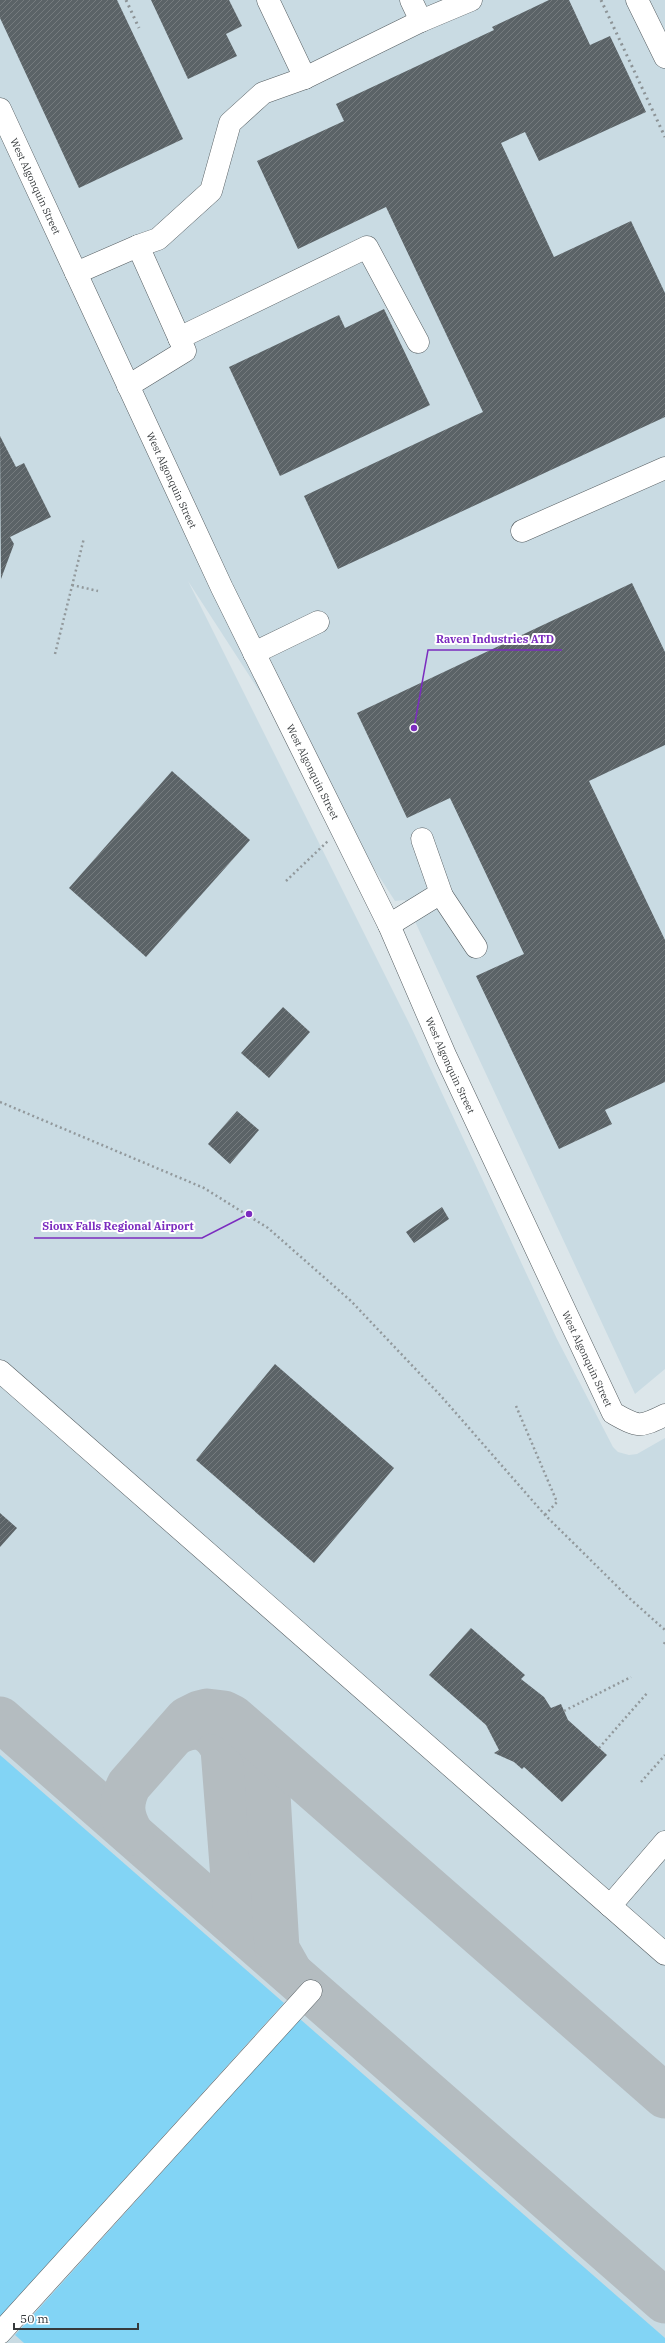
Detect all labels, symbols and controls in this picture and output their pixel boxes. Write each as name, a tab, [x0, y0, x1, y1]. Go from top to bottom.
street label: West Algonquin Street	[7, 136, 63, 237]
street label: West Algonquin Street	[144, 430, 200, 531]
callout: Raven Industries ATD	[428, 627, 562, 650]
text: Raven Industries ATD	[436, 632, 554, 646]
street label: West Algonquin Street	[284, 722, 342, 822]
street label: West Algonquin Street	[422, 1015, 478, 1116]
callout: Sioux Falls Regional Airport	[34, 1215, 202, 1238]
text: Sioux Falls Regional Airport	[42, 1219, 194, 1233]
street label: West Algonquin Street	[559, 1309, 615, 1409]
scale bar	[14, 2305, 138, 2331]
text: 50 m	[20, 2311, 49, 2326]

